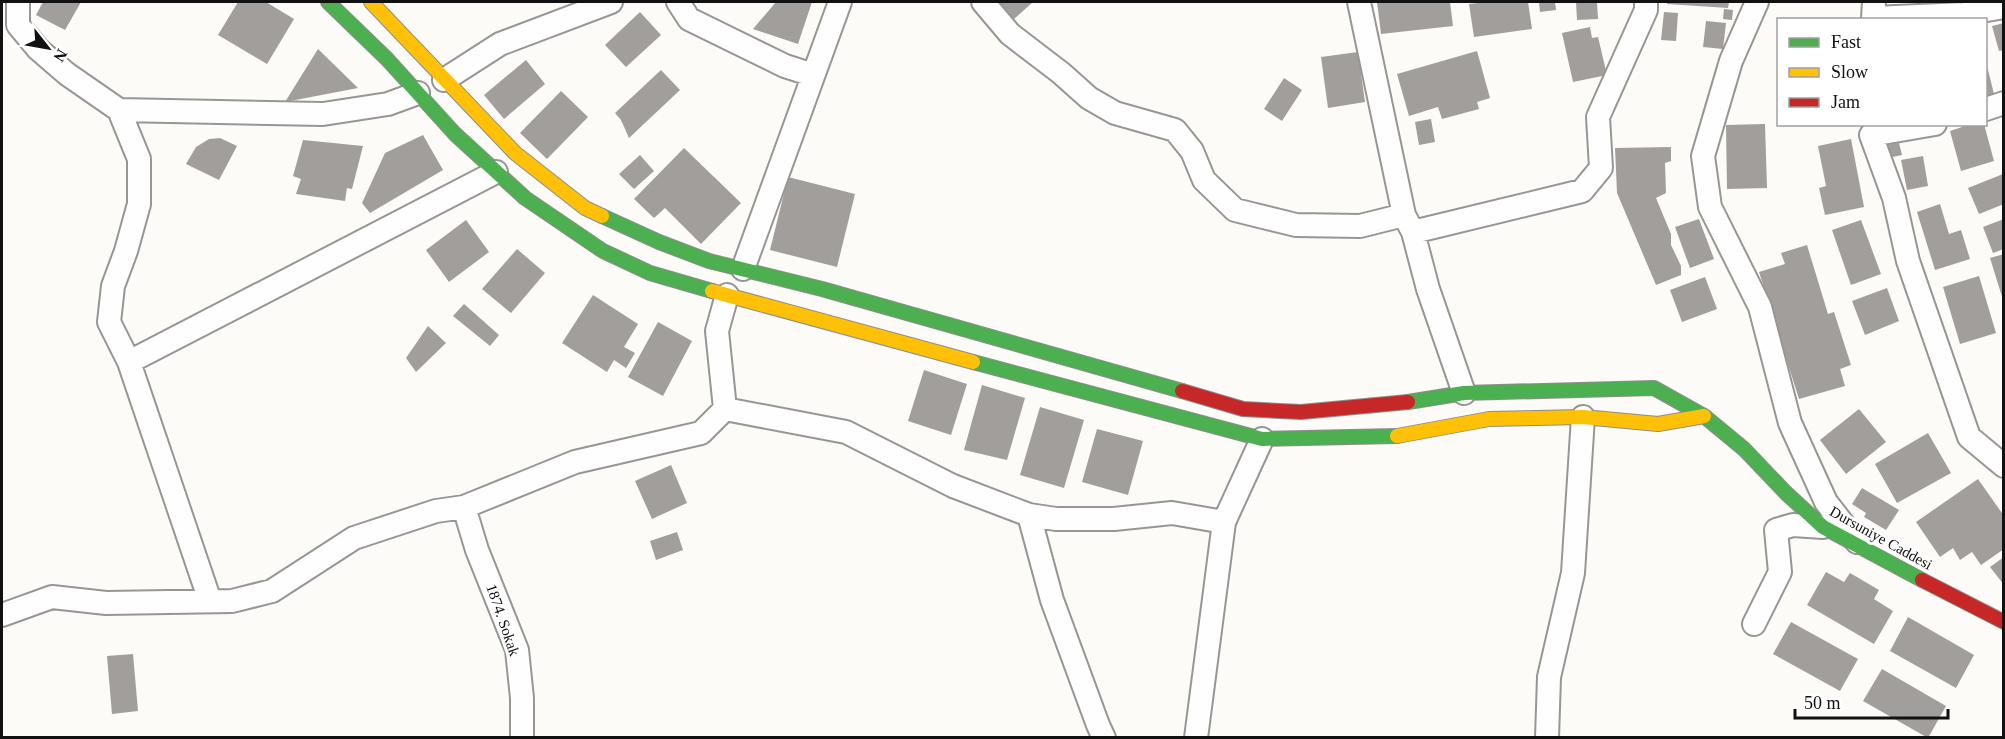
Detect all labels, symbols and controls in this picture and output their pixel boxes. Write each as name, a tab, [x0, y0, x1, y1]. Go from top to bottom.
north arrow	[18, 18, 78, 78]
legend	[1777, 18, 1987, 126]
text: Fast	[1831, 32, 1861, 52]
text: N	[50, 46, 71, 65]
text: Slow	[1831, 62, 1868, 82]
text: Jam	[1831, 92, 1860, 112]
street label: Dursuniye Caddesi	[1827, 503, 1935, 573]
street label: 1874. Sokak	[483, 582, 523, 659]
scale bar	[1795, 682, 1948, 720]
text: 50 m	[1804, 693, 1841, 713]

